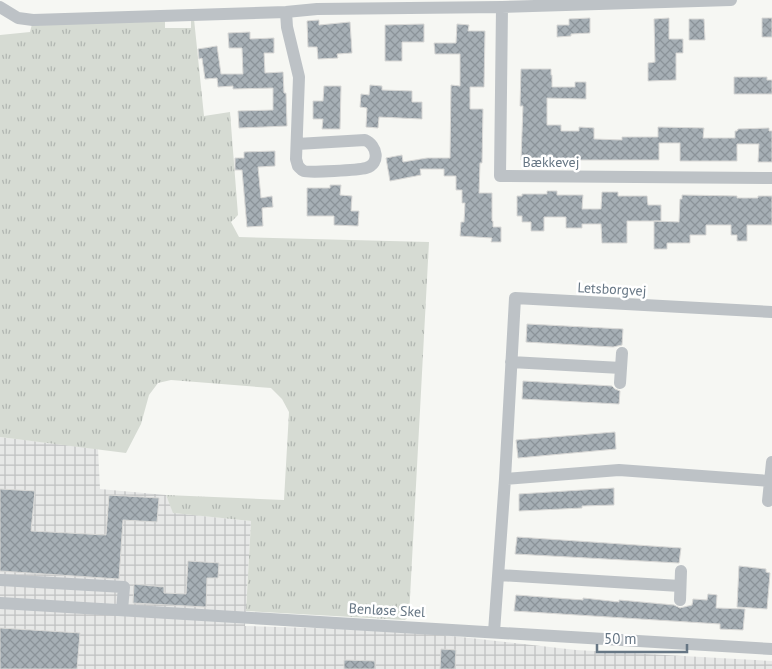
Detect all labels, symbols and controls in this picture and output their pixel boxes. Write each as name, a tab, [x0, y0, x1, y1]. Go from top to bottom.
street label: Bækkevej	[523, 153, 579, 171]
street label: Letsborgvej	[577, 278, 647, 300]
street label: Benløse Skel	[348, 599, 426, 621]
scale bar	[597, 622, 687, 654]
text: 50 m	[604, 629, 637, 648]

